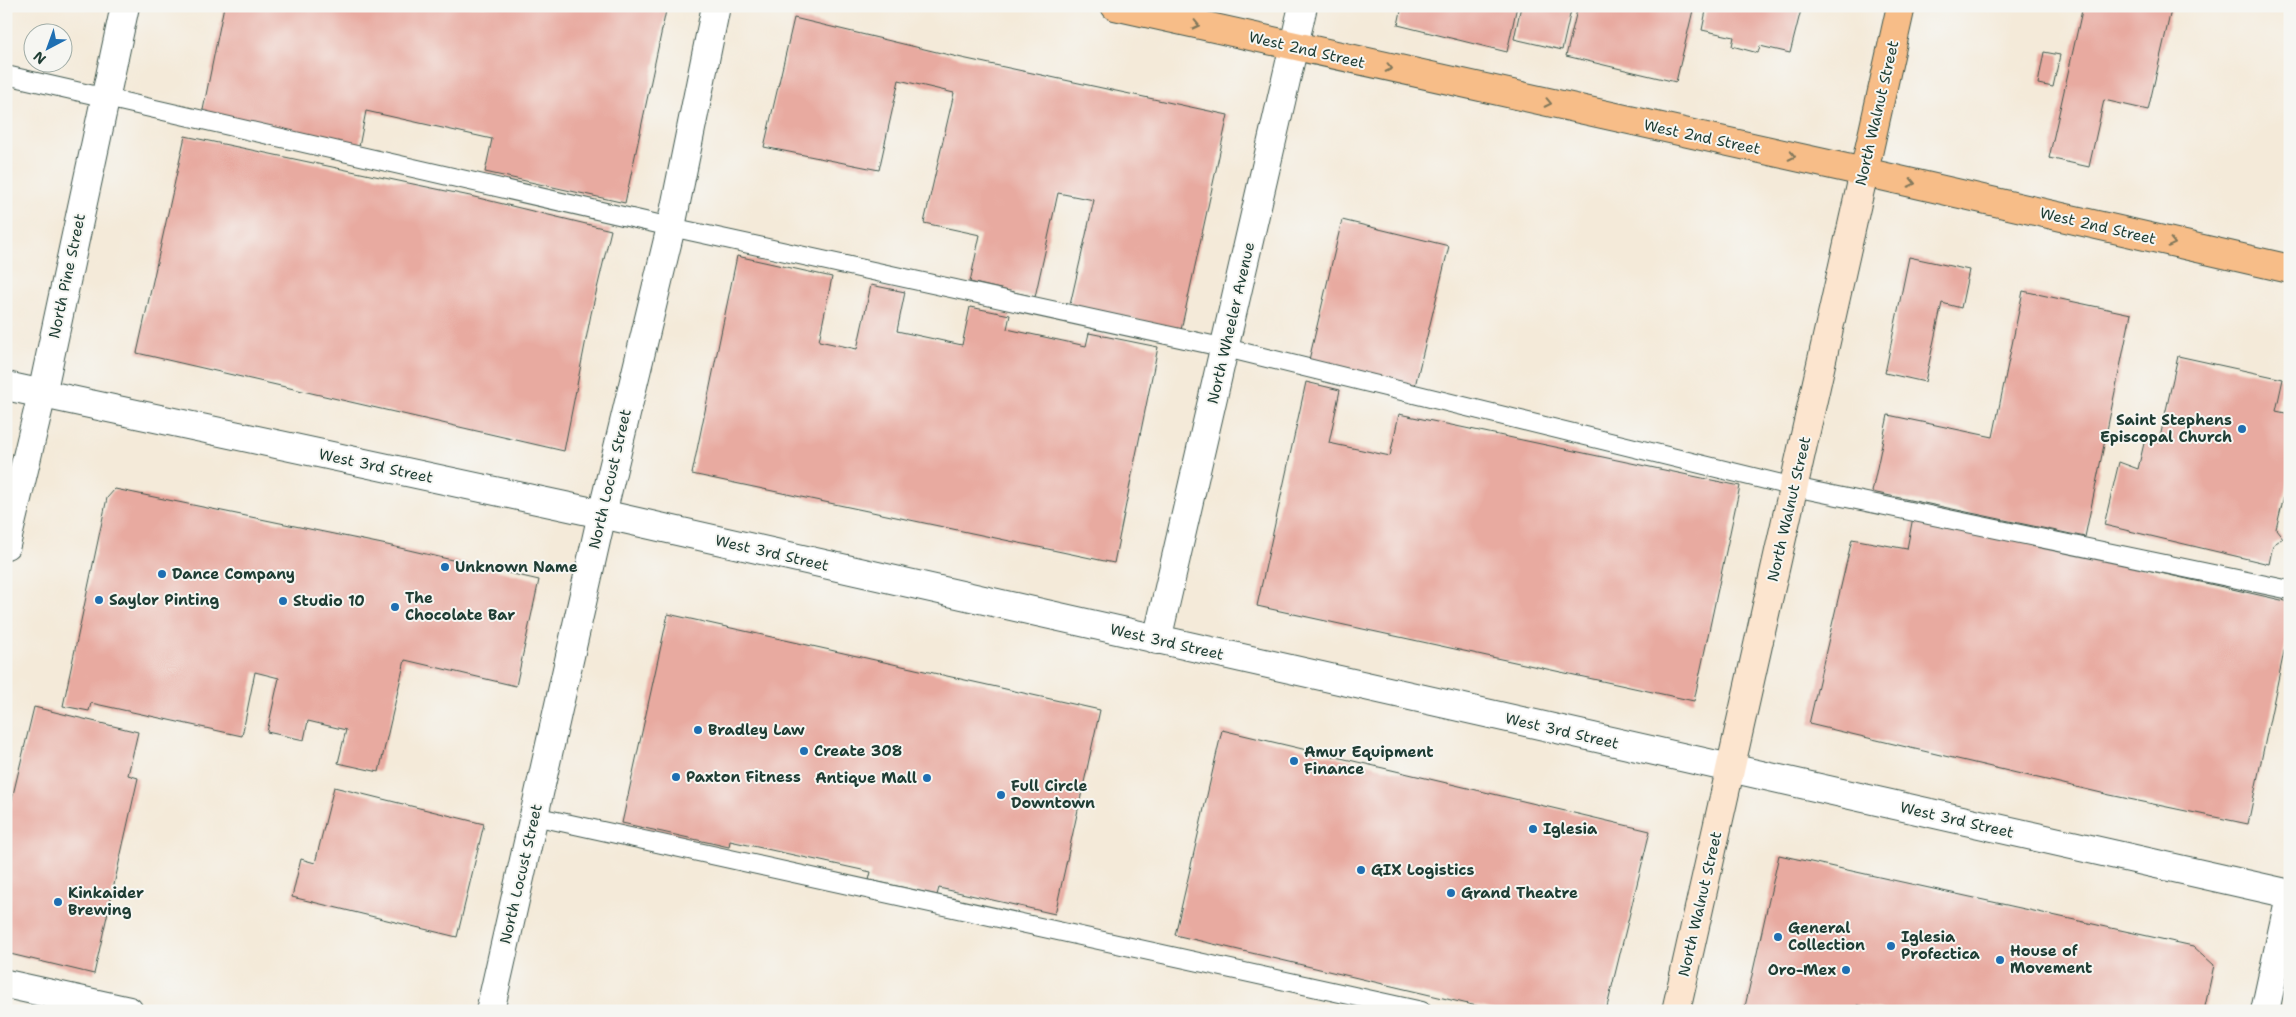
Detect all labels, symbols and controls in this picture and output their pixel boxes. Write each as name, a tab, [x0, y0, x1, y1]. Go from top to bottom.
one-way arrow	[1192, 19, 1201, 30]
north arrow	[22, 22, 72, 72]
street label: West 2nd Street	[1247, 27, 1367, 73]
street label: North Walnut Street	[1851, 38, 1903, 188]
text: N	[29, 47, 50, 68]
one-way arrow	[1385, 62, 1394, 73]
one-way arrow	[1543, 97, 1552, 108]
street label: West 2nd Street	[1642, 115, 1762, 159]
one-way arrow	[1788, 151, 1796, 161]
one-way arrow	[1907, 177, 1916, 188]
street label: West 2nd Street	[2038, 203, 2158, 249]
street label: North Pine Street	[44, 212, 90, 340]
one-way arrow	[2168, 237, 2177, 248]
street label: North Wheeler Avenue	[1203, 240, 1259, 406]
street label: North Locust Street	[584, 407, 636, 551]
place label: Saint Stephens Episcopal Church	[2100, 410, 2232, 447]
marker: Saint Stephens Episcopal Church	[2236, 423, 2248, 435]
street label: North Walnut Street	[1763, 434, 1815, 584]
street label: West 3rd Street	[317, 444, 435, 488]
street label: West 3rd Street	[713, 530, 831, 576]
place label: Unknown Name	[455, 557, 578, 577]
marker: Unknown Name	[439, 561, 451, 573]
place label: Dance Company	[172, 564, 295, 584]
marker: Dance Company	[156, 568, 168, 580]
place label: The Chocolate Bar	[405, 588, 515, 625]
place label: Saylor Pinting	[109, 590, 219, 610]
place label: Studio 10	[293, 591, 365, 611]
marker: Saylor Pinting	[93, 594, 105, 606]
marker: Studio 10	[277, 595, 289, 607]
marker: The Chocolate Bar	[389, 601, 401, 613]
street label: West 3rd Street	[1108, 619, 1226, 665]
street label: West 3rd Street	[1503, 708, 1621, 754]
place label: Bradley Law	[708, 720, 805, 740]
marker: Bradley Law	[692, 724, 704, 736]
place label: Create 308	[814, 741, 902, 761]
place label: Amur Equipment Finance	[1304, 742, 1434, 779]
marker: Create 308	[798, 745, 810, 757]
marker: Amur Equipment Finance	[1288, 755, 1300, 767]
place label: Paxton Fitness	[686, 767, 801, 787]
place label: Antique Mall	[815, 768, 917, 788]
marker: Paxton Fitness	[670, 771, 682, 783]
marker: Antique Mall	[921, 772, 933, 784]
place label: Full Circle Downtown	[1011, 776, 1095, 813]
marker: Full Circle Downtown	[995, 789, 1007, 801]
street label: West 3rd Street	[1898, 797, 2016, 843]
street label: North Locust Street	[495, 802, 547, 946]
place label: Iglesia	[1543, 819, 1598, 839]
marker: Iglesia	[1527, 823, 1539, 835]
street label: North Walnut Street	[1674, 829, 1726, 979]
place label: GIX Logistics	[1371, 860, 1474, 880]
marker: GIX Logistics	[1355, 864, 1367, 876]
place label: Kinkaider Brewing	[68, 883, 144, 920]
place label: Grand Theatre	[1461, 883, 1578, 903]
marker: Grand Theatre	[1445, 887, 1457, 899]
marker: Kinkaider Brewing	[52, 896, 64, 908]
place label: General Collection	[1788, 918, 1865, 955]
place label: Iglesia Profectica	[1901, 927, 1981, 964]
marker: General Collection	[1772, 931, 1784, 943]
marker: Iglesia Profectica	[1885, 940, 1897, 952]
place label: House of Movement	[2010, 941, 2092, 978]
marker: House of Movement	[1994, 954, 2006, 966]
place label: Oro-Mex	[1768, 960, 1836, 980]
marker: Oro-Mex	[1840, 964, 1852, 976]

